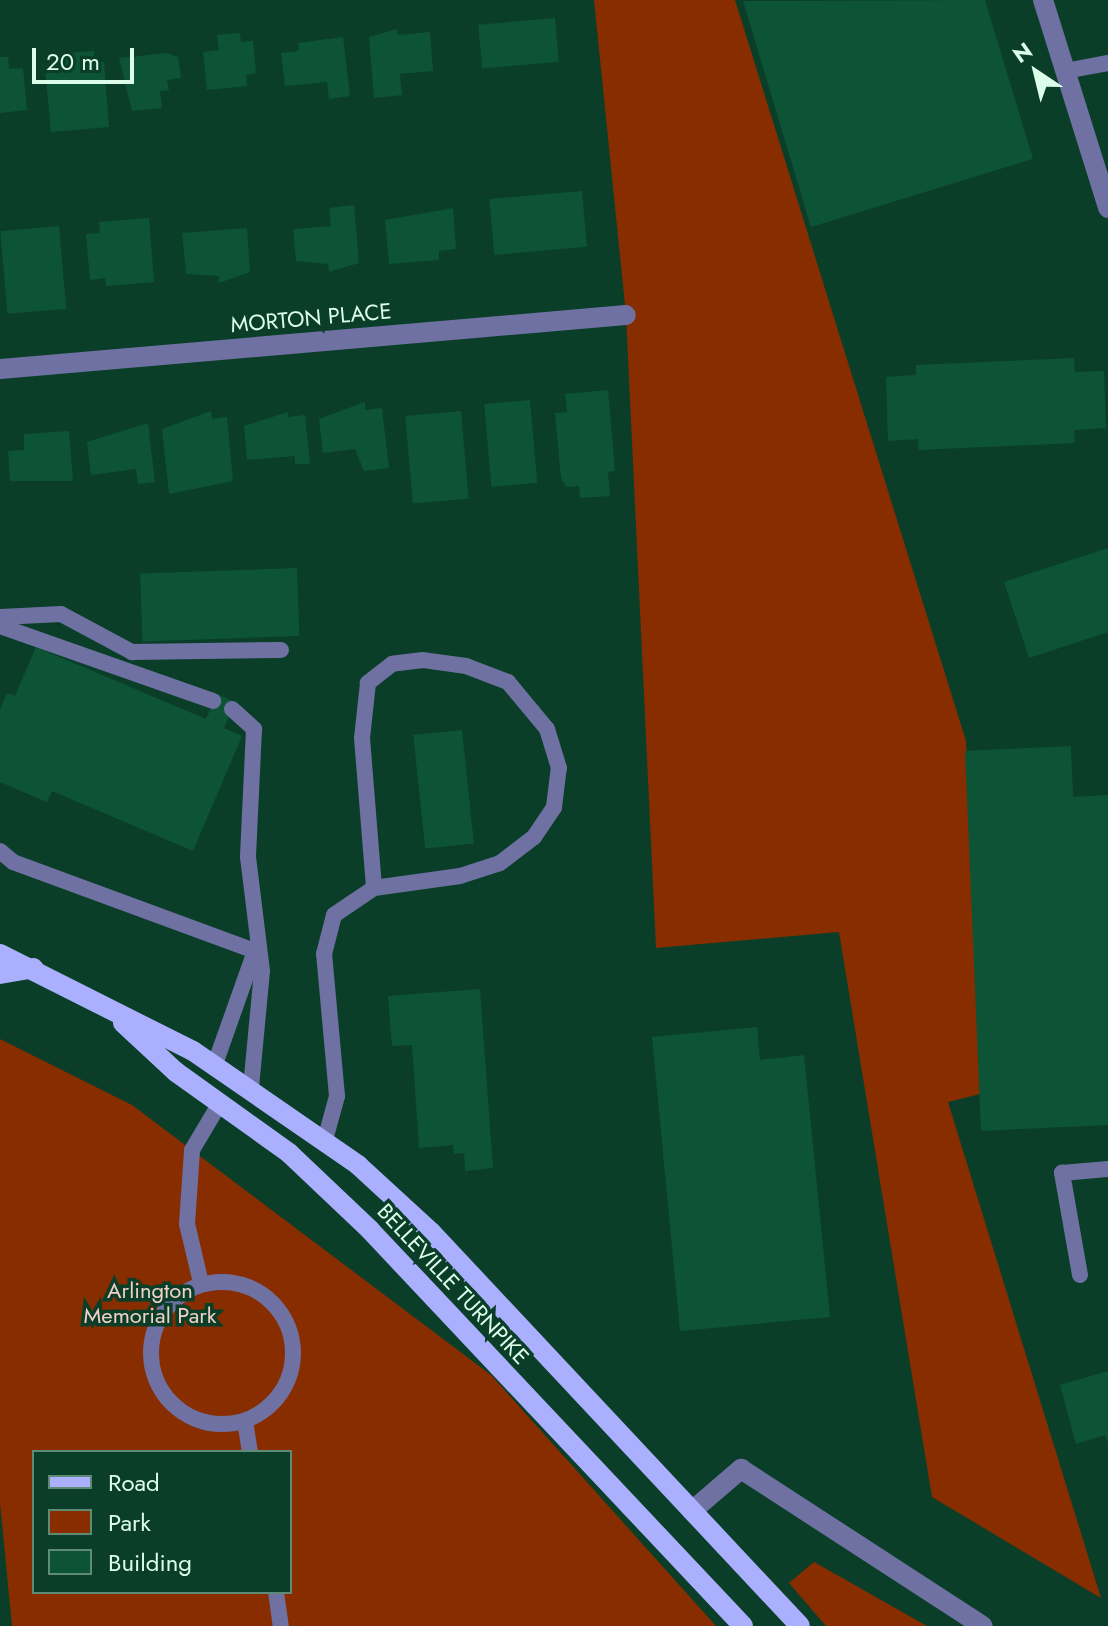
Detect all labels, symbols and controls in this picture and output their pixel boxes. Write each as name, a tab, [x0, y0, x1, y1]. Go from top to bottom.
scale bar	[36, 32, 138, 82]
north arrow	[996, 32, 1076, 112]
text: N	[1006, 34, 1039, 70]
text: 20 m	[46, 44, 100, 79]
street label: MORTON PLACE	[229, 298, 393, 338]
street label: BELLEVILLE TURNPIKE	[372, 1198, 534, 1370]
park label: Arlington Memorial Park	[83, 1277, 217, 1328]
legend	[32, 1450, 292, 1594]
text: Road	[108, 1465, 160, 1500]
text: Park	[108, 1505, 151, 1540]
text: Building	[108, 1545, 192, 1580]

